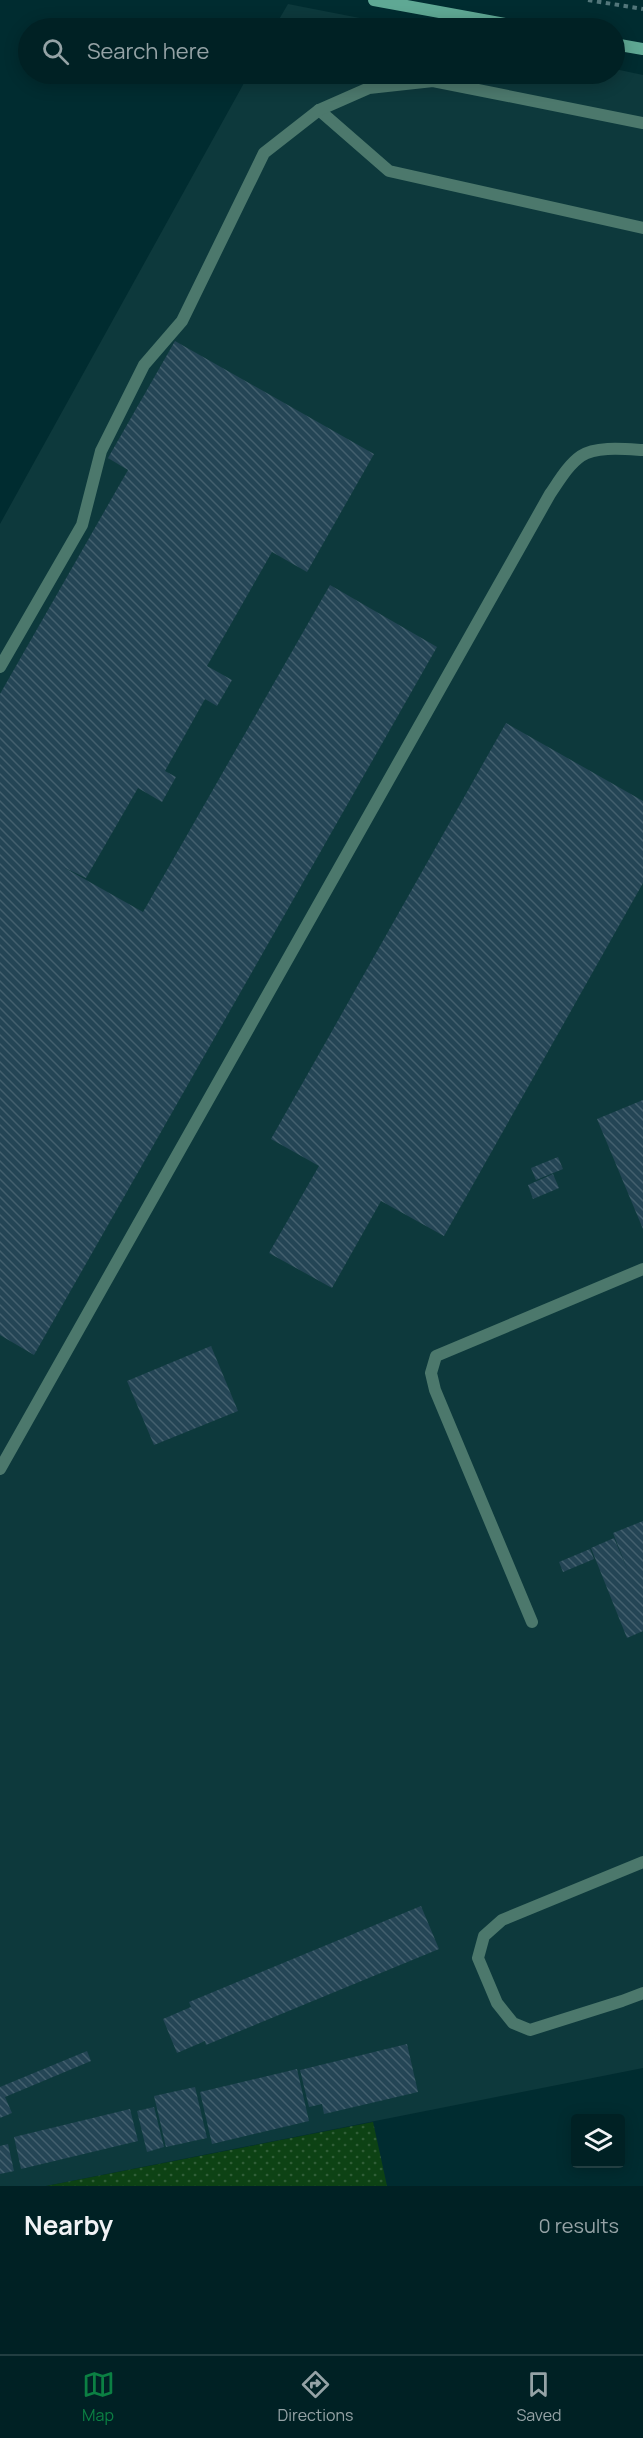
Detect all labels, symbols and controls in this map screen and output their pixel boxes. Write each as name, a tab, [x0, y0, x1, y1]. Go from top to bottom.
search box	[18, 18, 625, 84]
icon: search	[39, 35, 72, 68]
text: Search here	[87, 36, 209, 66]
map controls	[571, 2114, 625, 2168]
button: layers	[571, 2114, 625, 2168]
text: Nearby	[24, 2207, 113, 2243]
text: 0 results	[539, 2212, 619, 2239]
tab: Map	[82, 2368, 115, 2426]
tab: Directions	[278, 2368, 353, 2426]
tab: Saved	[516, 2368, 561, 2426]

